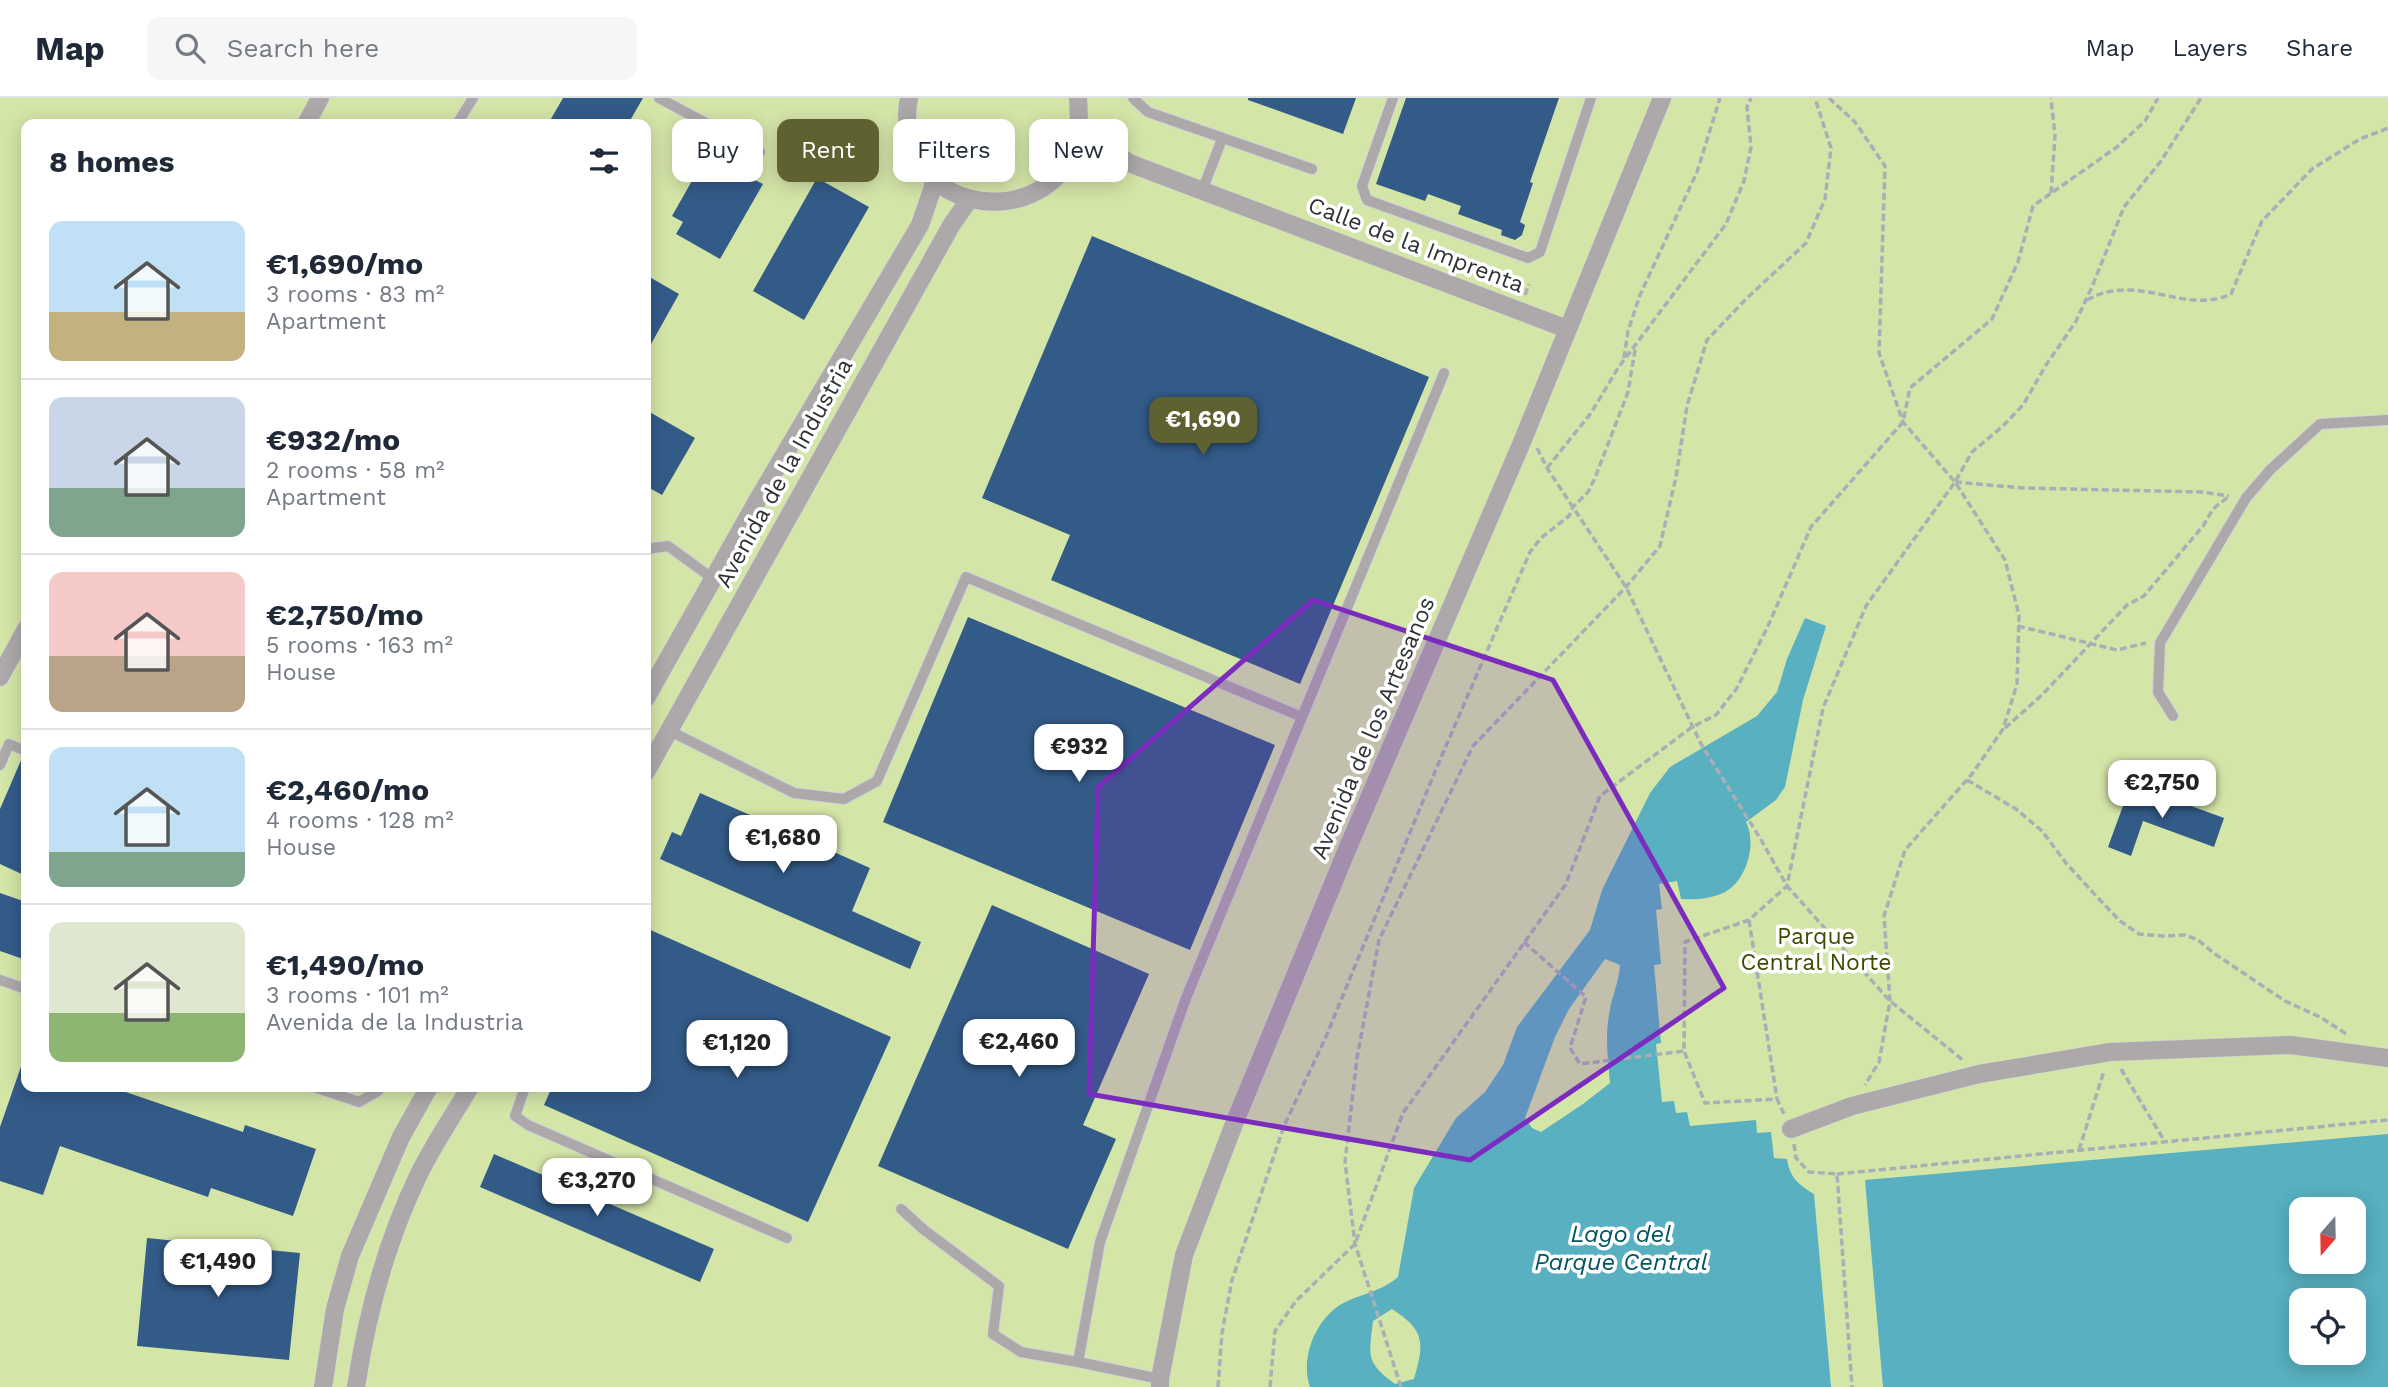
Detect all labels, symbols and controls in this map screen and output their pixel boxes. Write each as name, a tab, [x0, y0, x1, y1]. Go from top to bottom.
search box	[147, 17, 637, 80]
text: Map	[35, 29, 105, 68]
icon: search	[171, 29, 209, 67]
text: Search here	[227, 33, 379, 63]
text: Map	[2086, 34, 2134, 62]
text: Layers	[2172, 34, 2248, 62]
text: Share	[2286, 34, 2353, 62]
chip: Buy	[672, 119, 763, 182]
chip: Rent	[777, 119, 879, 182]
chip: Filters	[893, 119, 1015, 182]
chip: New	[1029, 119, 1128, 182]
icon: filters	[585, 142, 623, 180]
text: 8 homes	[49, 144, 175, 179]
street label: Calle de la Imprenta	[1304, 191, 1528, 299]
text: €1,690/mo	[266, 246, 423, 281]
icon: home	[105, 249, 189, 333]
text: 3 rooms · 83 m²	[266, 281, 444, 308]
text: Apartment	[266, 308, 386, 335]
street label: Avenida de la Industria	[710, 354, 858, 592]
pin: €1,690	[1146, 398, 1260, 457]
text: €1,690	[1165, 406, 1241, 433]
text: €932/mo	[266, 422, 400, 457]
icon: home	[105, 425, 189, 509]
text: 2 rooms · 58 m²	[266, 457, 445, 484]
text: Apartment	[266, 484, 386, 511]
street label: Avenida de los Artesanos	[1305, 593, 1441, 863]
text: €2,750/mo	[266, 597, 423, 632]
icon: home	[105, 600, 189, 684]
text: 5 rooms · 163 m²	[266, 632, 453, 659]
text: House	[266, 659, 336, 686]
pin: €932	[1038, 724, 1120, 784]
text: €932	[1050, 733, 1108, 760]
pin: €2,750	[2105, 760, 2219, 820]
text: €2,750	[2124, 769, 2200, 796]
text: €2,460/mo	[266, 772, 429, 807]
icon: home	[105, 775, 189, 859]
text: 4 rooms · 128 m²	[266, 807, 454, 834]
pin: €1,680	[726, 816, 840, 875]
text: €1,680	[745, 824, 821, 851]
text: House	[266, 834, 336, 861]
park label: Parque Central Norte	[1740, 923, 1892, 976]
text: €1,490/mo	[266, 947, 424, 982]
icon: home	[105, 950, 189, 1034]
text: 3 rooms · 101 m²	[266, 982, 449, 1009]
text: Avenida de la Industria	[266, 1009, 524, 1036]
pin: €1,120	[680, 1020, 794, 1080]
pin: €2,460	[962, 1020, 1076, 1079]
text: €2,460	[979, 1028, 1059, 1055]
text: €1,120	[703, 1029, 771, 1056]
pin: €3,270	[540, 1158, 654, 1218]
text: €3,270	[558, 1167, 636, 1194]
north arrow	[2289, 1197, 2366, 1274]
map controls	[2289, 1197, 2366, 1365]
water label: Lago del Parque Central	[1534, 1220, 1708, 1276]
pin: €1,490	[161, 1240, 275, 1299]
text: €1,490	[180, 1248, 256, 1275]
button: locate	[2289, 1288, 2366, 1365]

